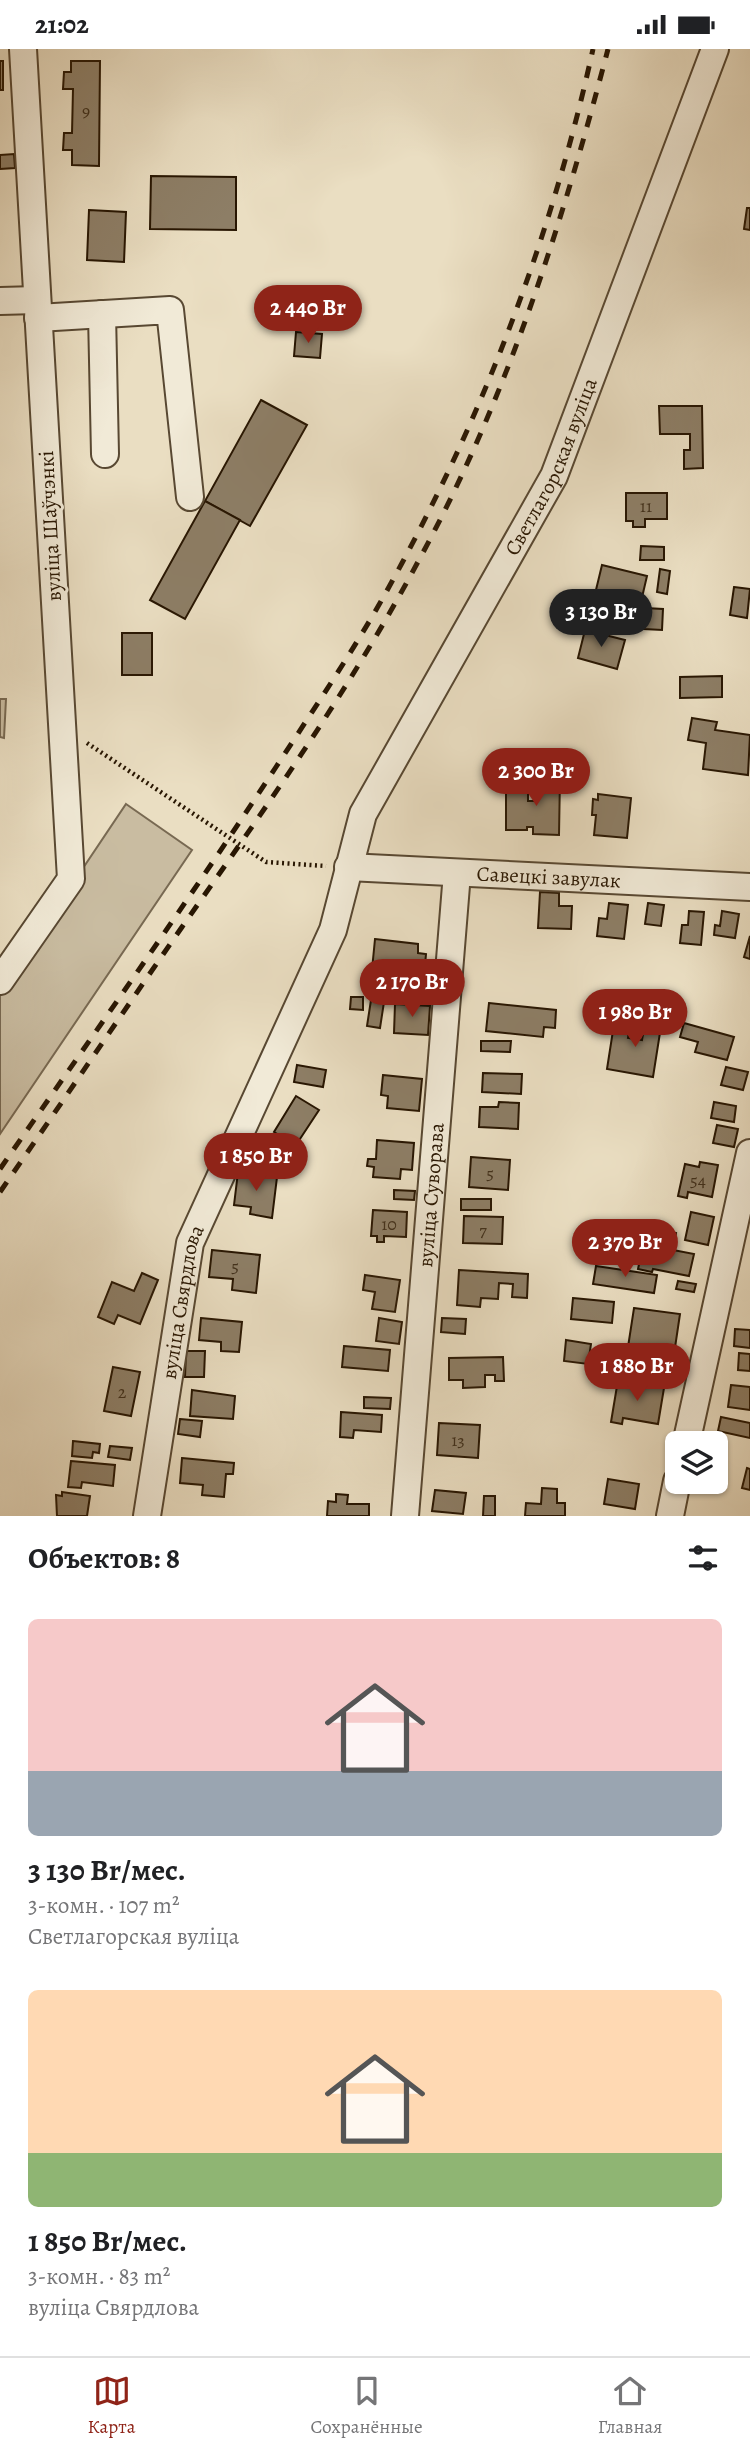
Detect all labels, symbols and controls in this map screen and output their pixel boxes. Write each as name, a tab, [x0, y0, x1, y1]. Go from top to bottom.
text: 21:02	[35, 7, 89, 42]
house number: 9	[82, 99, 90, 123]
pin: 2 440 Br	[236, 285, 380, 345]
text: 2 440 Br	[270, 292, 346, 323]
street label: Светлагорская вуліца	[498, 373, 604, 560]
street label: вуліца Шаўчэнкі	[32, 450, 68, 602]
house number: 11	[640, 494, 652, 518]
pin: 3 130 Br	[529, 589, 673, 649]
text: 3 130 Br	[565, 596, 637, 627]
pin: 2 300 Br	[464, 749, 608, 808]
text: 2 300 Br	[498, 755, 574, 786]
street label: Савецкі завулак	[476, 859, 622, 895]
pin: 2 170 Br	[340, 960, 484, 1019]
text: 2 170 Br	[376, 966, 448, 997]
pin: 1 980 Br	[563, 989, 707, 1049]
text: 1 980 Br	[598, 996, 672, 1027]
street label: вуліца Суворава	[411, 1121, 451, 1268]
pin: 1 850 Br	[184, 1133, 328, 1193]
text: 1 850 Br	[220, 1140, 292, 1171]
house number: 5	[486, 1161, 494, 1185]
house number: 54	[690, 1168, 706, 1192]
house number: 10	[381, 1212, 397, 1236]
house number: 7	[479, 1218, 487, 1242]
pin: 2 370 Br	[553, 1219, 697, 1279]
street label: вуліца Свярдлова	[155, 1220, 211, 1381]
text: 2 370 Br	[588, 1226, 662, 1257]
house number: 5	[231, 1254, 239, 1278]
pin: 1 880 Br	[565, 1343, 709, 1403]
text: 1 880 Br	[600, 1350, 674, 1381]
house number: 2	[118, 1380, 127, 1404]
house number: 13	[451, 1428, 465, 1452]
map controls	[665, 1431, 728, 1494]
button: layers	[665, 1431, 728, 1494]
text: Объектов: 8	[28, 1538, 180, 1578]
icon: filters	[684, 1539, 722, 1577]
icon: home	[312, 1665, 438, 1791]
text: 3 130 Br/мес.	[28, 1850, 186, 1890]
text: 3-комн. · 107 m²	[28, 1890, 179, 1921]
text: Светлагорская вуліца	[28, 1921, 239, 1952]
icon: home	[312, 2036, 438, 2162]
text: 1 850 Br/мес.	[28, 2221, 187, 2261]
text: 3-комн. · 83 m²	[28, 2261, 170, 2292]
text: вуліца Свярдлова	[28, 2292, 199, 2323]
tab: Карта	[88, 2372, 135, 2440]
tab: Сохранённые	[311, 2372, 423, 2440]
tab: Главная	[598, 2372, 662, 2440]

